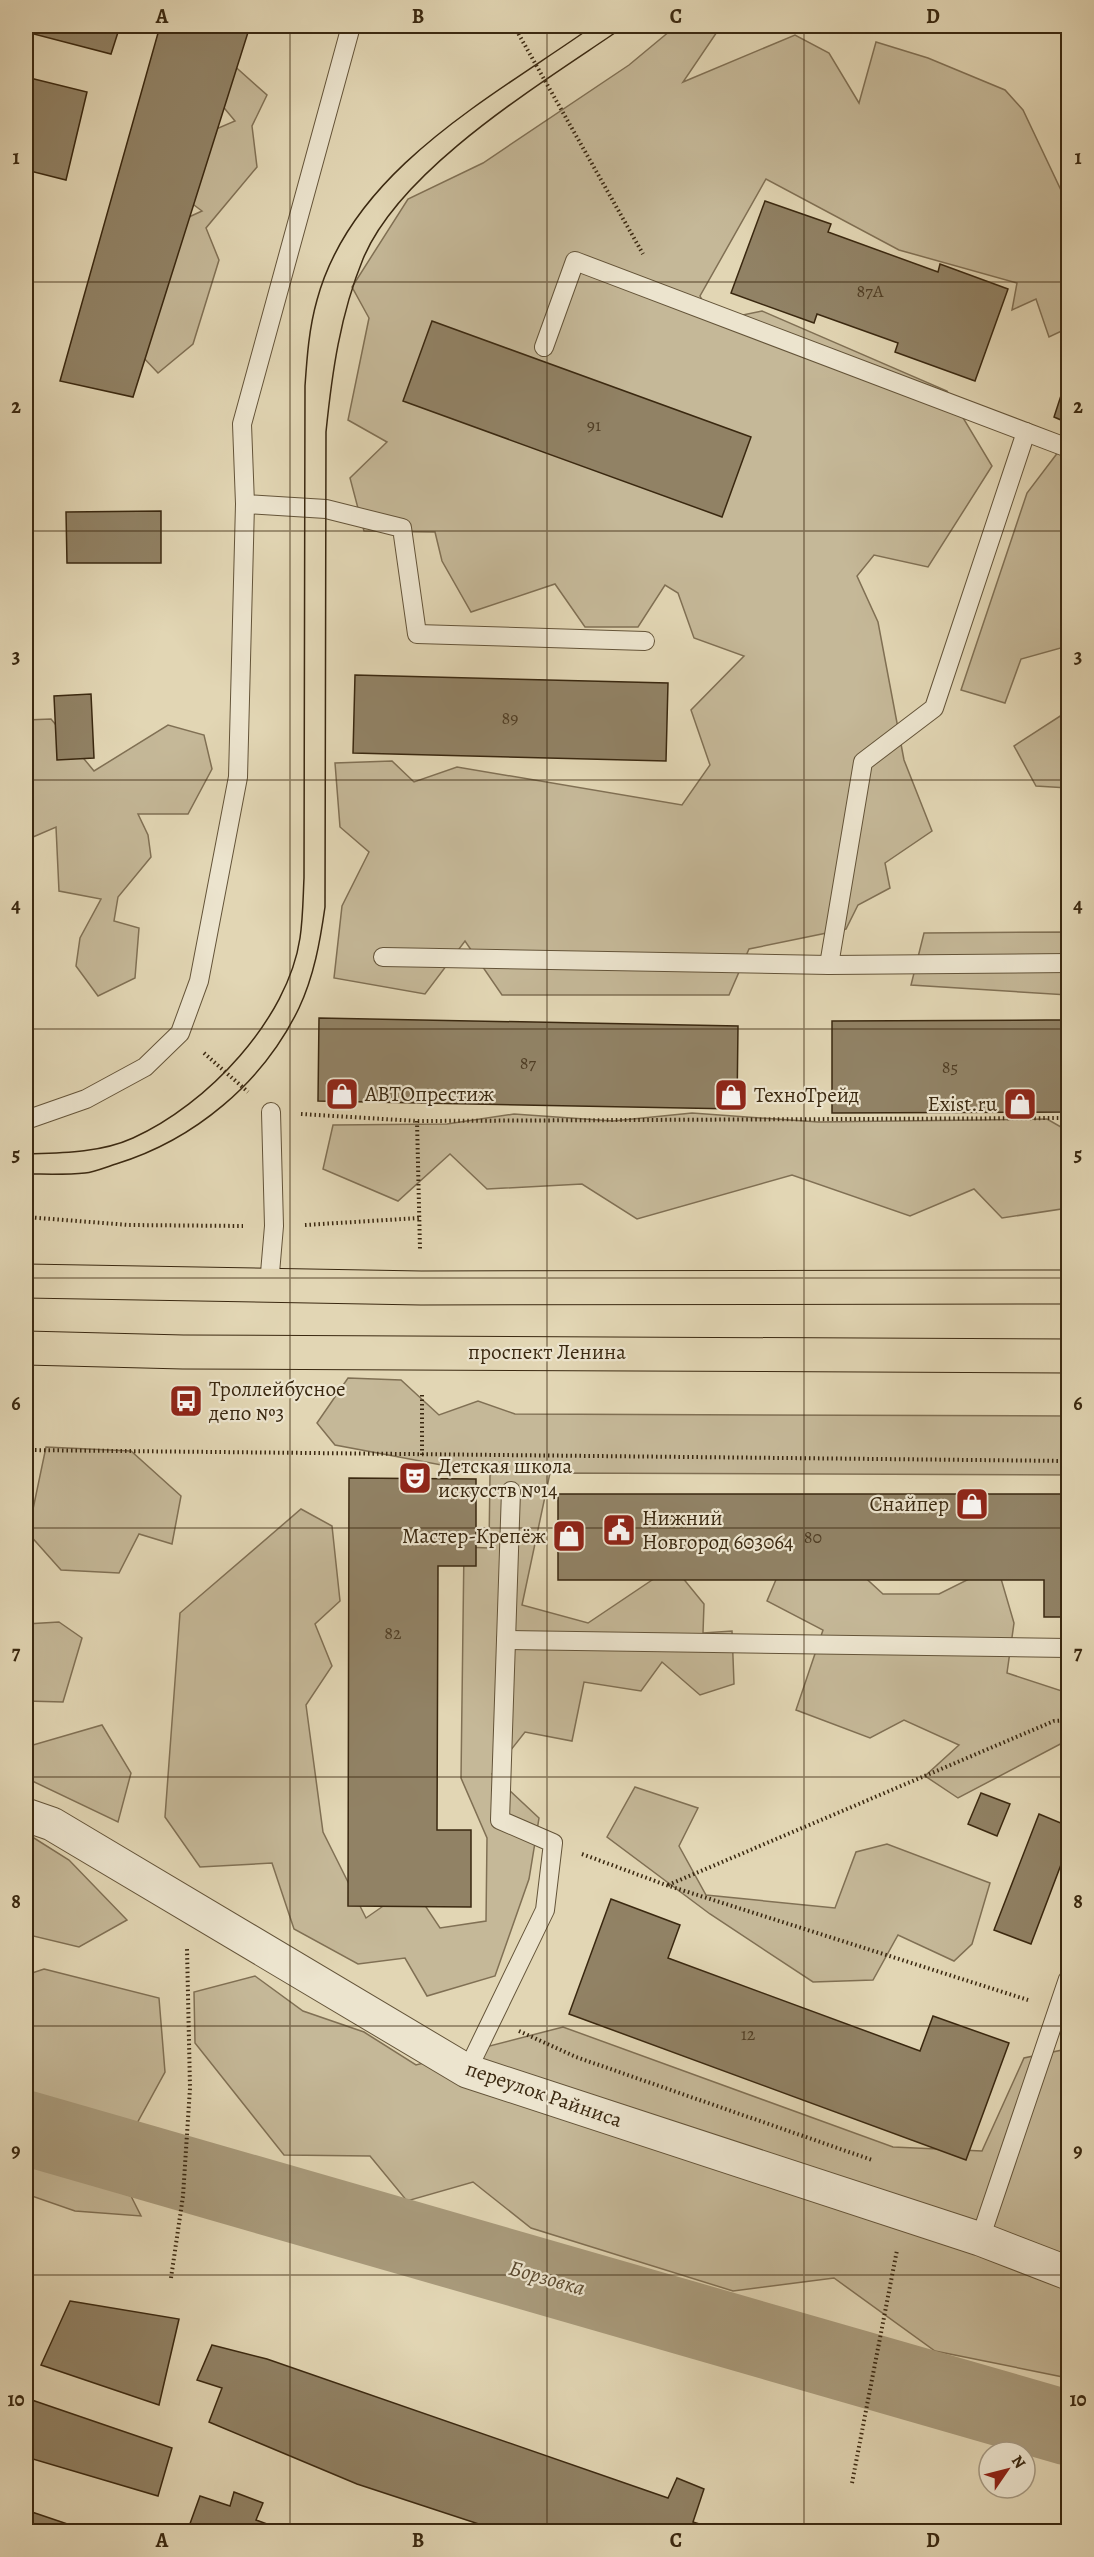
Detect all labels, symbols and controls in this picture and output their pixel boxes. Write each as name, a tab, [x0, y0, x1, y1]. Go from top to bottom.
text: A	[155, 3, 169, 30]
text: B	[412, 3, 424, 30]
text: C	[670, 3, 682, 30]
text: D	[926, 3, 940, 30]
text: 1	[12, 144, 20, 171]
text: 1	[1074, 144, 1082, 171]
house number: 87А	[857, 279, 884, 303]
text: 2	[11, 393, 21, 420]
text: 2	[1073, 393, 1083, 420]
house number: 91	[587, 413, 601, 437]
text: 3	[12, 643, 20, 670]
text: 3	[1074, 643, 1082, 670]
house number: 89	[502, 706, 518, 730]
text: 4	[11, 892, 21, 919]
text: 4	[1073, 892, 1083, 919]
house number: 87	[520, 1051, 537, 1075]
house number: 85	[942, 1055, 958, 1079]
shop icon: АВТОпрестиж	[324, 1076, 360, 1112]
shop icon: ТехноТрейд	[713, 1077, 749, 1113]
place label: АВТОпрестиж	[364, 1080, 494, 1108]
place label: ТехноТрейд	[754, 1081, 859, 1109]
shop icon: Exist.ru	[1002, 1086, 1038, 1122]
place label: Exist.ru	[928, 1090, 998, 1118]
text: 5	[12, 1141, 20, 1168]
text: 5	[1074, 1141, 1082, 1168]
street label: проспект Ленина	[468, 1338, 626, 1366]
place label: Троллейбусное депо №3	[208, 1375, 346, 1427]
bus stop icon: Троллейбусное депо №3	[168, 1383, 204, 1419]
text: 6	[11, 1390, 21, 1417]
text: 6	[1073, 1390, 1083, 1417]
place label: Детская школа искусств №14	[438, 1452, 573, 1504]
theatre icon: Детская школа искусств №14	[397, 1460, 433, 1496]
shop icon: Снайпер	[954, 1486, 990, 1522]
place label: Снайпер	[870, 1490, 949, 1518]
place label: Нижний Новгород 603064	[642, 1504, 794, 1556]
public building icon: Нижний Новгород 603064	[601, 1512, 637, 1548]
shop icon: Мастер-Крепёж	[551, 1518, 587, 1554]
place label: Мастер-Крепёж	[402, 1522, 546, 1550]
house number: 80	[804, 1525, 822, 1549]
house number: 82	[384, 1621, 402, 1645]
text: 7	[12, 1639, 21, 1666]
text: 7	[1074, 1639, 1083, 1666]
text: 8	[11, 1888, 21, 1915]
text: 8	[1073, 1888, 1083, 1915]
house number: 12	[741, 2022, 756, 2046]
street label: переулок Райниса	[462, 2054, 626, 2134]
text: 9	[11, 2137, 21, 2164]
text: 9	[1073, 2137, 1083, 2164]
water label: Борзовка	[505, 2253, 589, 2303]
text: 10	[7, 2386, 25, 2413]
text: 10	[1069, 2386, 1087, 2413]
north arrow	[977, 2440, 1037, 2500]
text: N	[1006, 2451, 1031, 2473]
text: A	[155, 2527, 169, 2554]
text: B	[412, 2527, 424, 2554]
text: C	[670, 2527, 682, 2554]
text: D	[926, 2527, 940, 2554]

